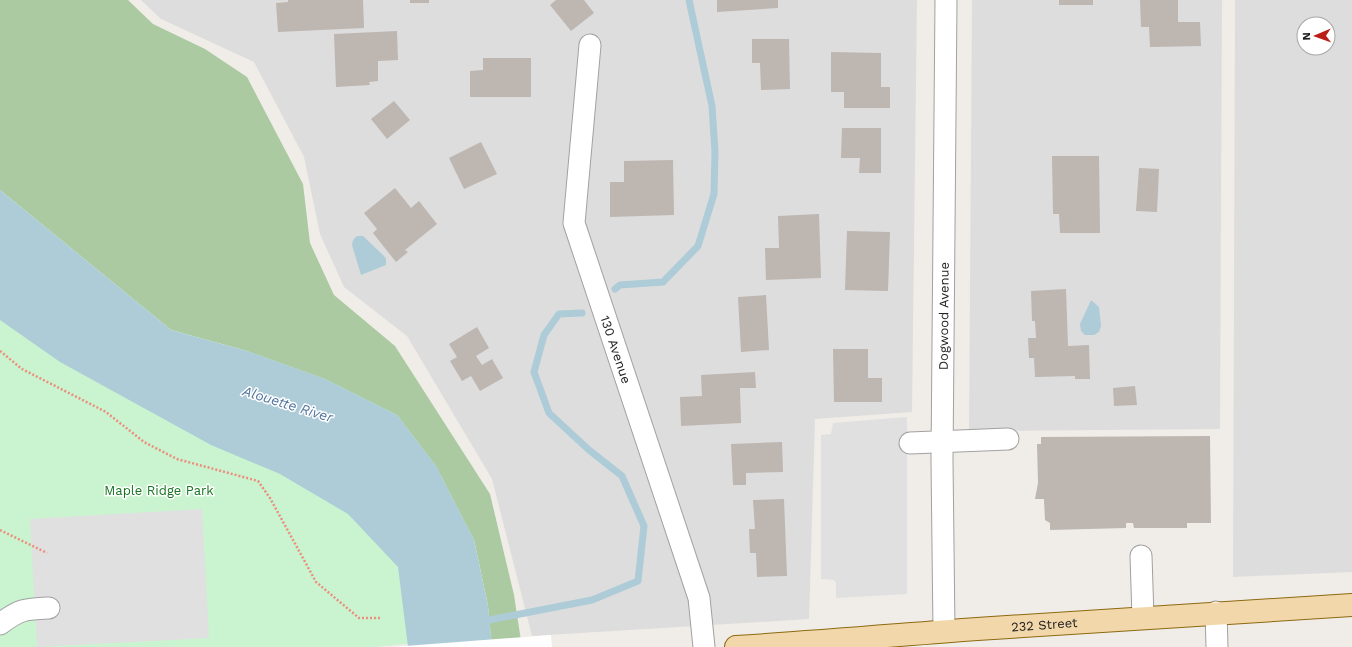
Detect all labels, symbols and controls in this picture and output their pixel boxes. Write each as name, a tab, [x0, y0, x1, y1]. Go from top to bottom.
north arrow	[1296, 16, 1336, 56]
text: N	[1300, 32, 1313, 41]
street label: Dogwood Avenue	[935, 262, 951, 370]
street label: 130 Avenue	[598, 314, 634, 385]
water label: Alouette River	[240, 382, 336, 425]
park label: Maple Ridge Park	[104, 483, 214, 498]
street label: 232 Street	[1011, 614, 1078, 634]

